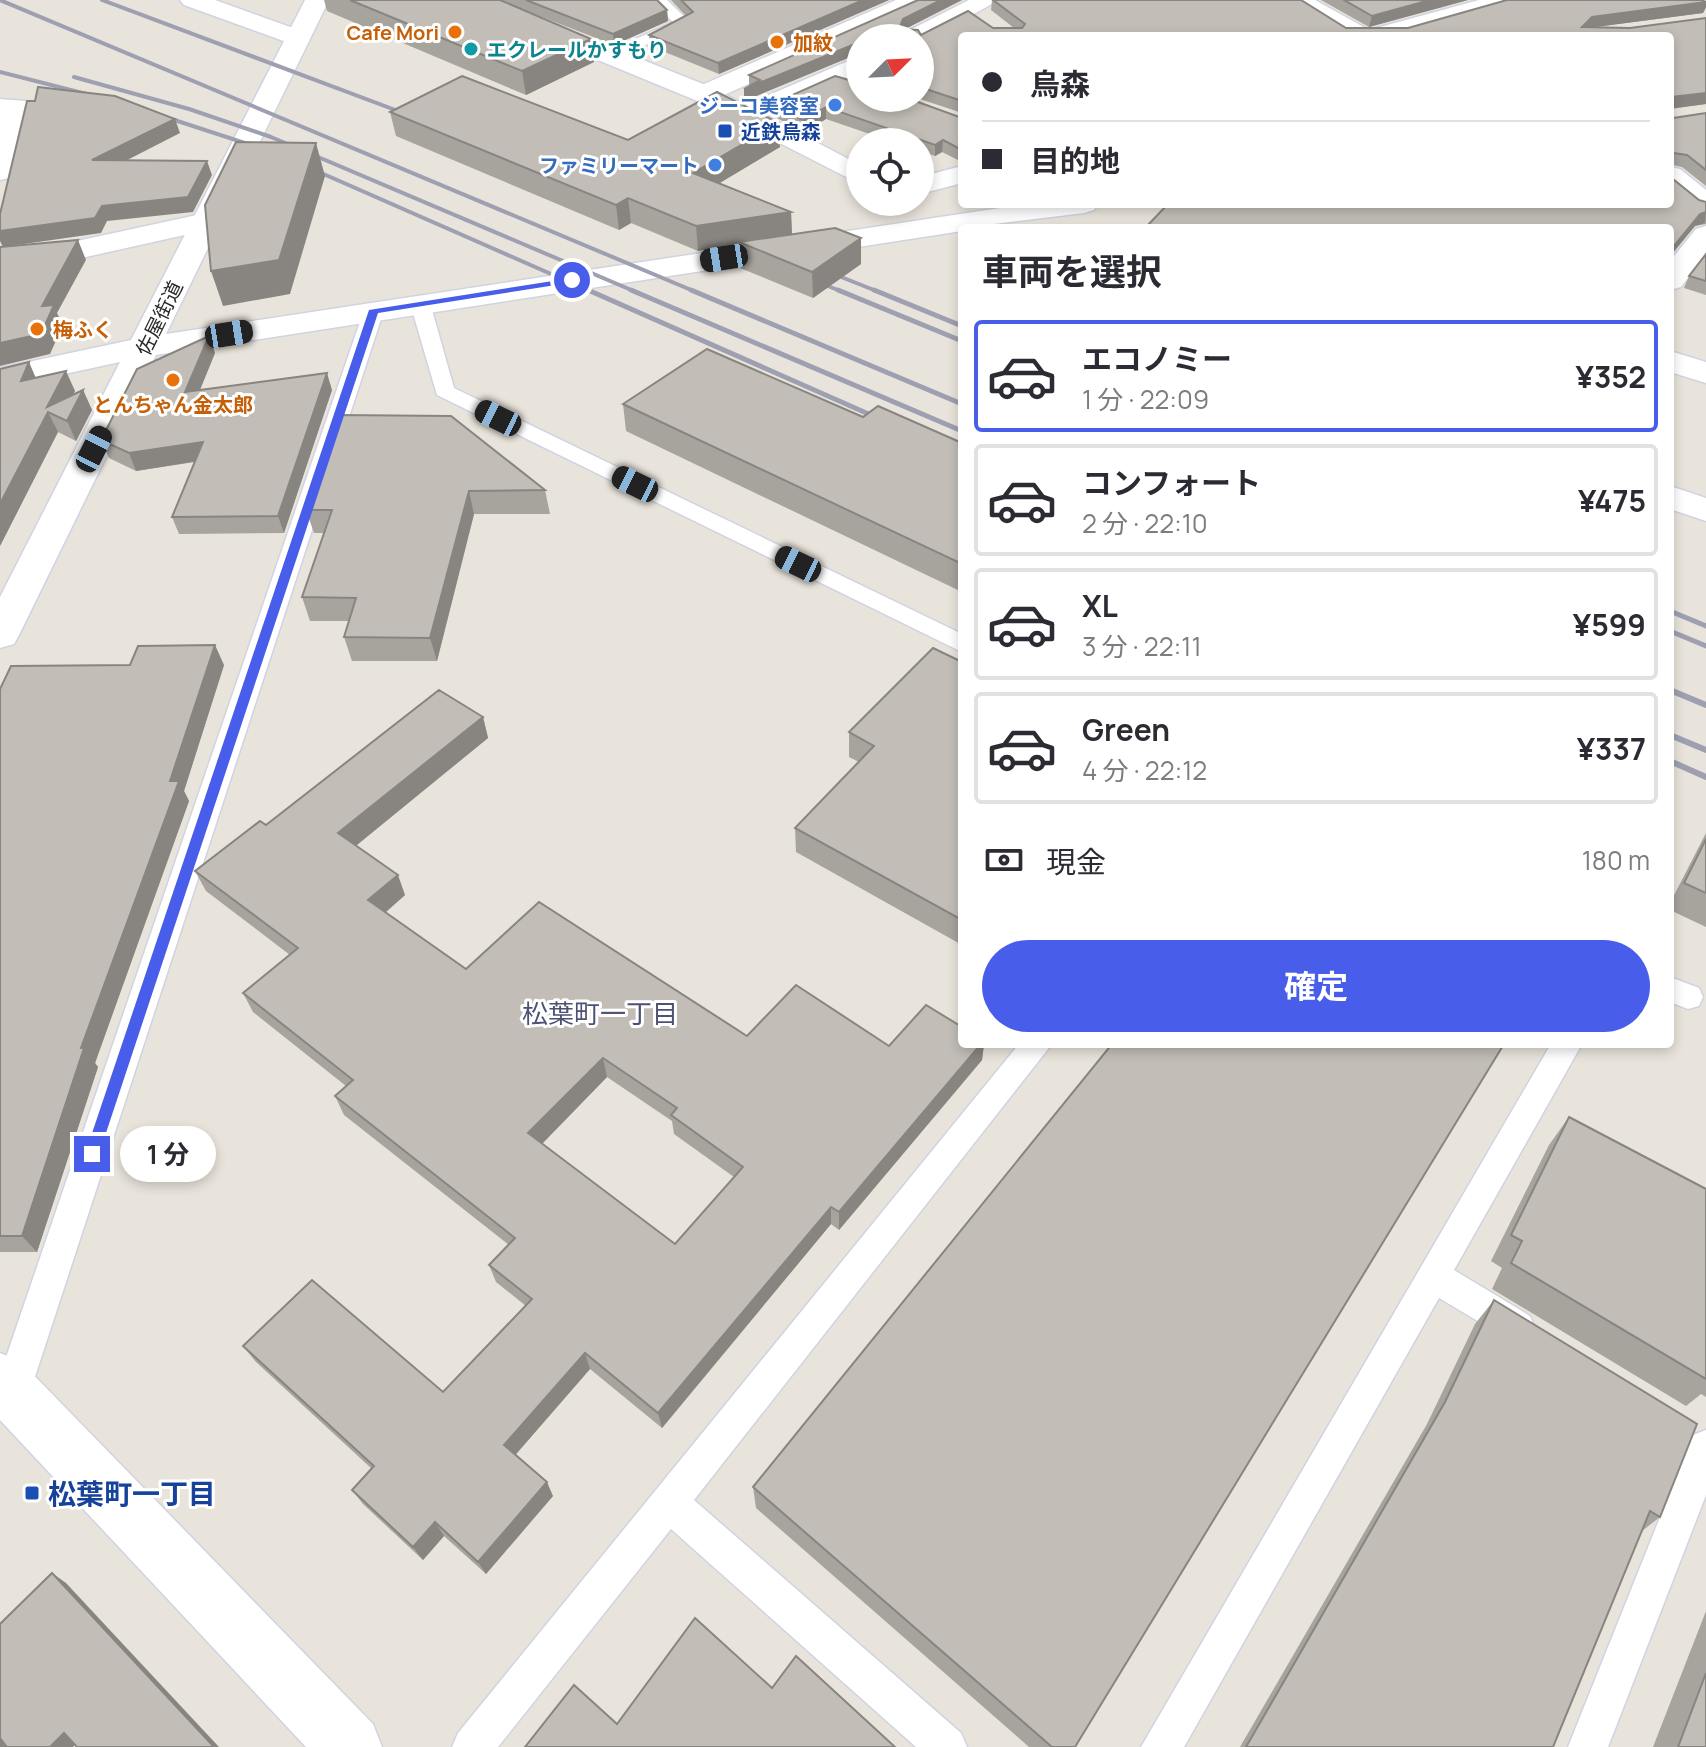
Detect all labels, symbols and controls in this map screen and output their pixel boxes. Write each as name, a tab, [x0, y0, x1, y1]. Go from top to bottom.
place label: Cafe Mori	[346, 19, 439, 46]
marker: Cafe Mori	[446, 23, 464, 41]
north arrow	[846, 24, 934, 112]
map controls	[846, 24, 934, 216]
place label: 加紋	[793, 29, 833, 56]
marker: 加紋	[768, 33, 786, 51]
place label: エクレールかすもり	[487, 36, 667, 63]
marker: エクレールかすもり	[462, 40, 480, 58]
text: 烏森	[1030, 63, 1090, 104]
place label: ジーコ美容室	[699, 92, 819, 119]
marker: ジーコ美容室	[826, 96, 844, 114]
place label: 近鉄烏森	[741, 118, 821, 145]
marker: 近鉄烏森	[716, 122, 734, 140]
button: locate	[846, 128, 934, 216]
text: 目的地	[1030, 140, 1120, 181]
place label: ファミリーマート	[539, 152, 699, 179]
marker: ファミリーマート	[706, 156, 724, 174]
car	[698, 242, 750, 274]
text: 車両を選択	[982, 247, 1162, 296]
route start	[554, 262, 590, 298]
street label: 佐屋街道	[129, 276, 189, 360]
place label: 梅ふく	[53, 316, 113, 343]
car	[203, 318, 255, 350]
marker: 梅ふく	[28, 320, 46, 338]
text: エコノミー	[1082, 338, 1232, 379]
icon: car	[986, 340, 1058, 412]
text: ¥352	[1576, 356, 1646, 397]
marker: とんちゃん金太郎	[164, 371, 182, 389]
text: 1 分 · 22:09	[1082, 381, 1209, 417]
place label: とんちゃん金太郎	[93, 391, 253, 418]
car	[471, 397, 525, 439]
car	[72, 422, 116, 476]
text: コンフォート	[1082, 462, 1261, 503]
car	[608, 463, 662, 505]
icon: car	[986, 464, 1058, 536]
text: ¥475	[1578, 480, 1646, 521]
text: 2 分 · 22:10	[1082, 505, 1208, 541]
car	[771, 543, 825, 585]
text: XL	[1082, 585, 1118, 626]
icon: car	[986, 588, 1058, 660]
text: ¥599	[1573, 604, 1646, 645]
text: 3 分 · 22:11	[1082, 628, 1202, 664]
text: Green	[1082, 709, 1170, 750]
icon: car	[986, 712, 1058, 784]
text: ¥337	[1577, 728, 1646, 769]
text: 4 分 · 22:12	[1082, 752, 1207, 788]
icon: cash	[982, 838, 1026, 882]
text: 現金	[1046, 841, 1106, 882]
text: 180 m	[1582, 842, 1650, 878]
button: 確定	[982, 940, 1650, 1032]
district label: 松葉町一丁目	[522, 995, 678, 1031]
callout: 1 分	[120, 1126, 216, 1182]
route end	[74, 1136, 110, 1172]
text: 1 分	[147, 1136, 189, 1172]
place label: 松葉町一丁目	[48, 1474, 216, 1512]
marker: 松葉町一丁目	[23, 1484, 41, 1502]

